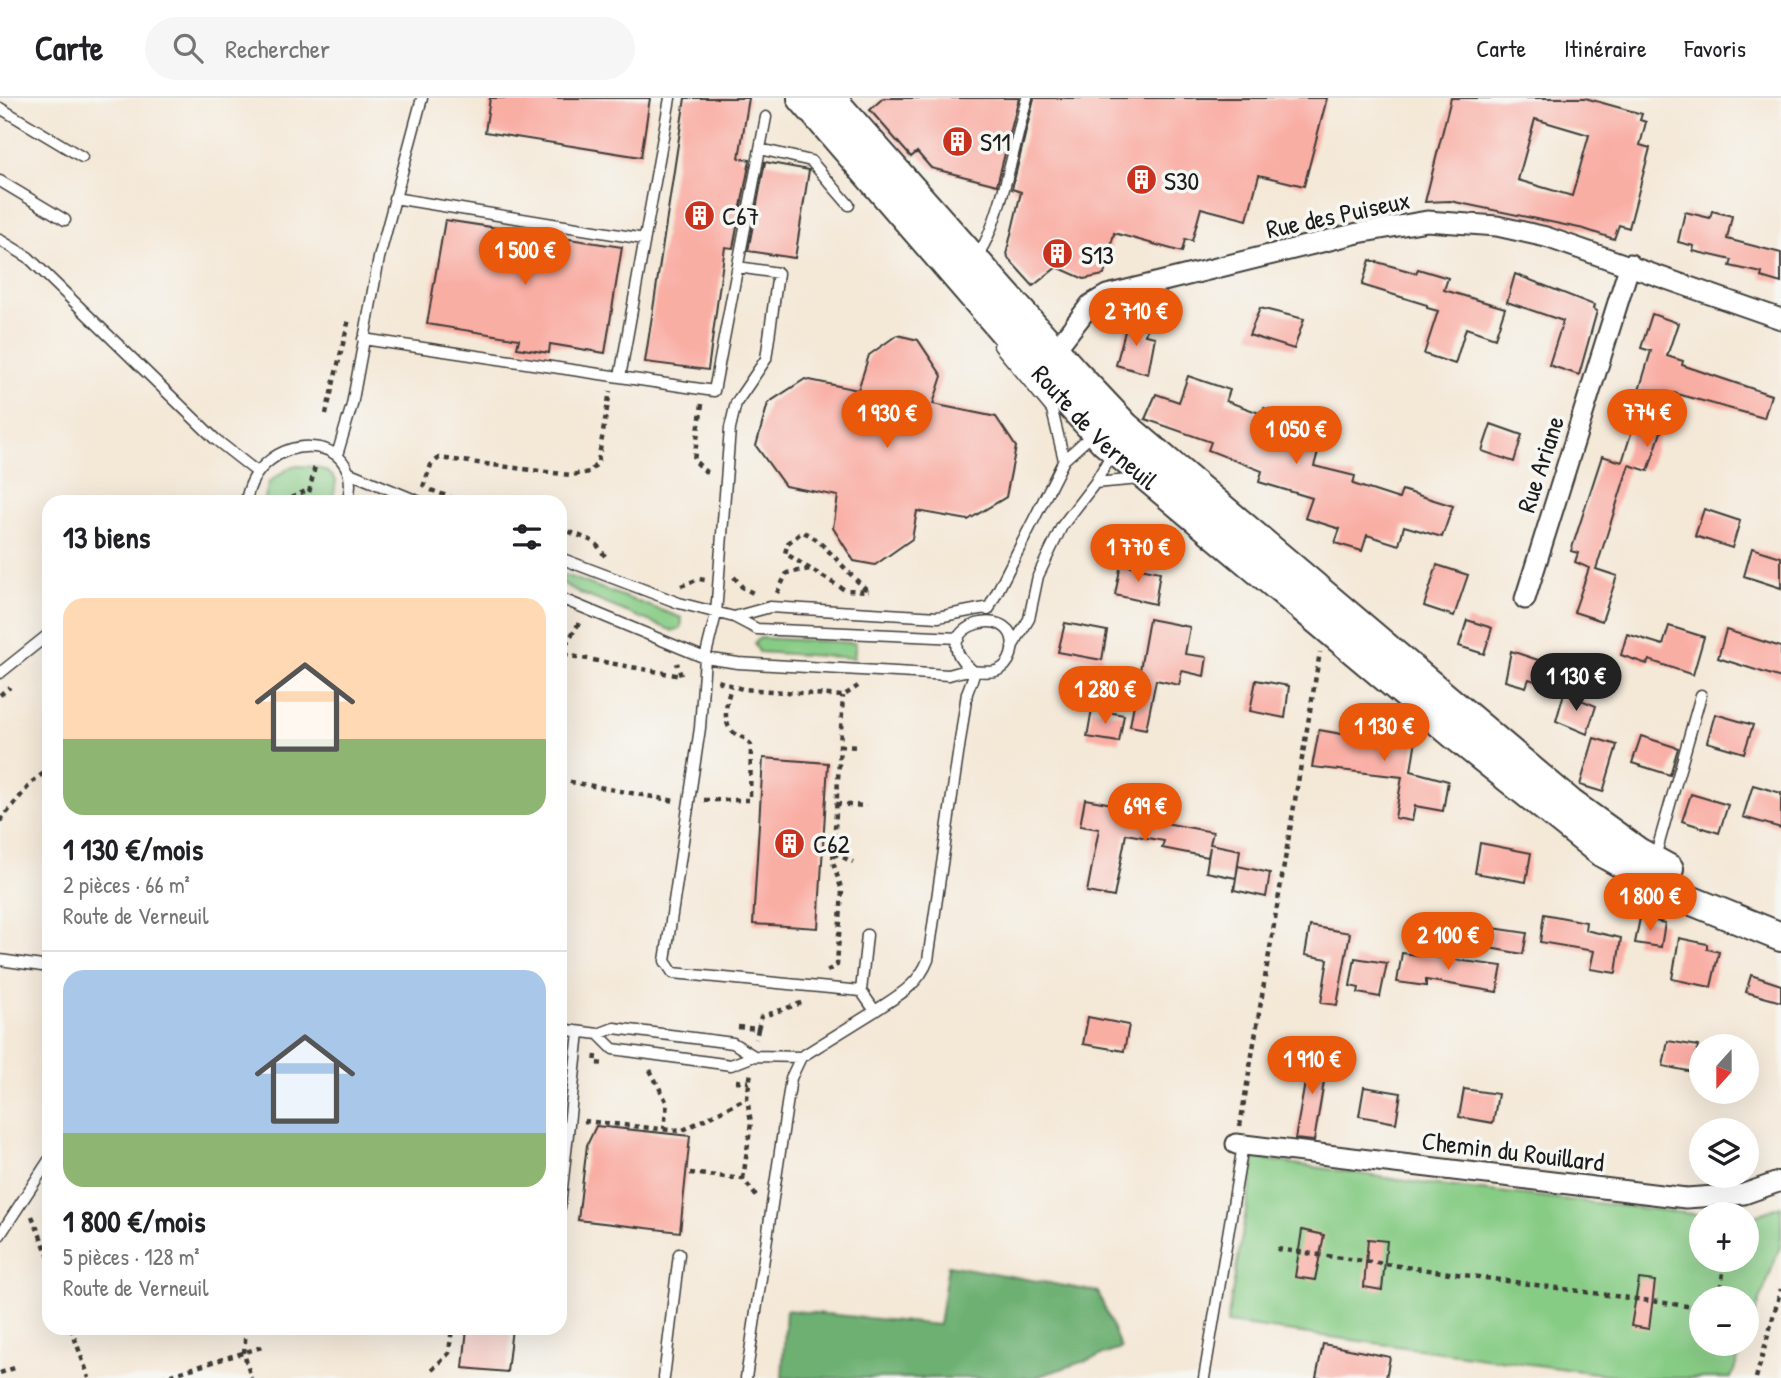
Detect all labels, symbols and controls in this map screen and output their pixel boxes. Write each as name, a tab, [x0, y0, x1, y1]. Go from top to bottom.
search box	[145, 17, 635, 80]
text: Carte	[35, 26, 103, 70]
icon: search	[169, 29, 207, 67]
text: Rechercher	[225, 31, 330, 66]
text: Carte	[1476, 32, 1526, 64]
text: Itinéraire	[1564, 32, 1646, 64]
text: Favoris	[1684, 32, 1746, 64]
building icon: S11	[940, 124, 974, 158]
place label: S11	[980, 124, 1011, 159]
building icon: S30	[1124, 163, 1158, 197]
place label: S30	[1164, 163, 1199, 198]
street label: Rue des Puiseux	[1263, 182, 1413, 246]
building icon: C67	[682, 198, 716, 232]
place label: C67	[722, 198, 760, 233]
pin: 1 500 €	[460, 228, 590, 287]
text: 1 500 €	[495, 234, 555, 265]
building icon: S13	[1041, 237, 1075, 271]
place label: S13	[1081, 237, 1114, 272]
pin: 2 710 €	[1071, 288, 1201, 348]
text: 2 710 €	[1105, 295, 1167, 326]
street label: Route de Verneuil	[1025, 357, 1166, 497]
pin: 1 930 €	[822, 390, 952, 450]
pin: 774 €	[1598, 390, 1696, 449]
text: 774 €	[1623, 396, 1671, 427]
text: 1 930 €	[857, 397, 917, 428]
pin: 1 050 €	[1231, 406, 1361, 466]
street label: Rue Ariane	[1508, 411, 1572, 517]
text: 1 050 €	[1266, 413, 1326, 444]
text: 13 biens	[63, 517, 150, 557]
icon: filters	[508, 518, 546, 556]
pin: 1 770 €	[1073, 524, 1203, 584]
text: 1 770 €	[1106, 531, 1170, 562]
icon: home	[242, 644, 368, 770]
pin: 1 130 €	[1511, 654, 1641, 713]
text: 1 130 €	[1547, 660, 1605, 691]
pin: 1 280 €	[1040, 666, 1170, 726]
text: 1 280 €	[1074, 673, 1136, 704]
pin: 1 130 €	[1319, 704, 1449, 763]
text: 1 130 €	[1355, 710, 1413, 741]
pin: 699 €	[1096, 784, 1194, 843]
text: 699 €	[1124, 790, 1166, 821]
building icon: C62	[773, 826, 807, 860]
place label: C62	[813, 826, 850, 861]
text: 1 130 €/mois	[63, 829, 203, 869]
text: 2 pièces · 66 m²	[63, 869, 190, 900]
pin: 1 800 €	[1585, 874, 1715, 933]
text: 1 800 €	[1620, 880, 1680, 911]
text: Route de Verneuil	[63, 900, 209, 931]
pin: 2 100 €	[1383, 912, 1513, 972]
text: 2 100 €	[1417, 919, 1479, 950]
icon: home	[242, 1016, 368, 1142]
north arrow	[1689, 1034, 1759, 1104]
map controls	[1689, 1034, 1759, 1356]
pin: 1 910 €	[1247, 1037, 1377, 1096]
text: 1 910 €	[1283, 1043, 1341, 1074]
button: layers	[1689, 1118, 1759, 1188]
street label: Chemin du Rouillard	[1420, 1122, 1606, 1180]
text: 1 800 €/mois	[63, 1201, 205, 1241]
button: +	[1689, 1202, 1759, 1272]
text: 5 pièces · 128 m²	[63, 1241, 200, 1272]
text: Route de Verneuil	[63, 1272, 209, 1303]
button: −	[1689, 1286, 1759, 1356]

